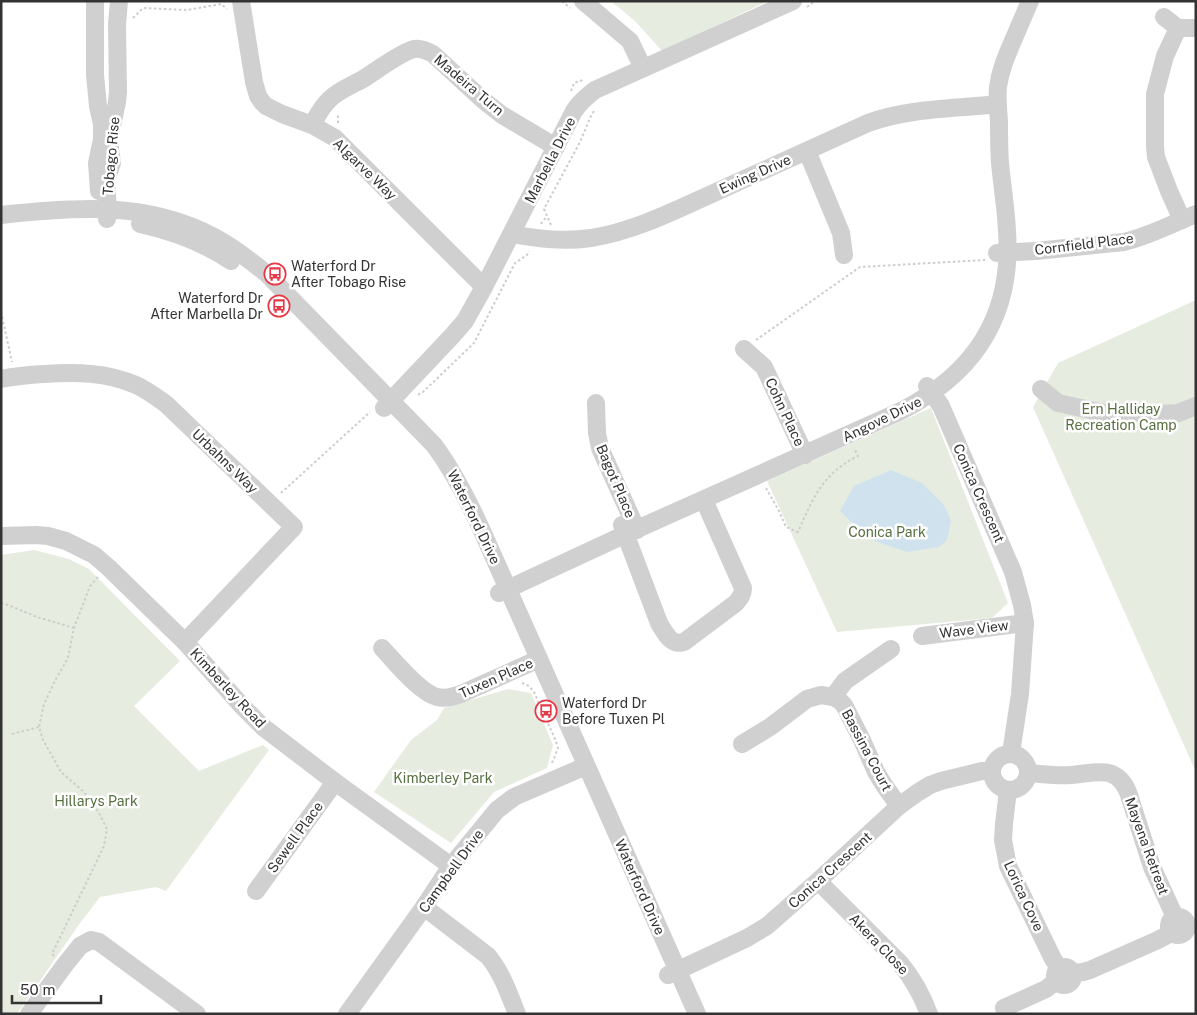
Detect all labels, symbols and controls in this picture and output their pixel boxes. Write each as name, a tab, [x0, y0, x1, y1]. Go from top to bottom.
street label: Madeira Turn	[431, 51, 507, 119]
street label: Marbella Drive	[521, 114, 579, 206]
street label: Tobago Rise	[100, 116, 122, 196]
street label: Algarve Way	[330, 135, 400, 204]
street label: Ewing Drive	[717, 151, 793, 197]
street label: Cornfield Place	[1034, 230, 1135, 258]
place label: Waterford Dr After Tobago Rise	[291, 258, 406, 290]
bus stop icon: Waterford Dr After Tobago Rise	[263, 262, 287, 286]
place label: Waterford Dr After Marbella Dr	[150, 290, 263, 322]
bus stop icon: Waterford Dr After Marbella Dr	[267, 294, 291, 318]
street label: Cohn Place	[762, 375, 808, 449]
street label: Angove Drive	[840, 393, 924, 445]
park label: Ern Halliday Recreation Camp	[1065, 401, 1177, 433]
street label: Urbahns Way	[189, 426, 262, 497]
street label: Conica Crescent	[950, 441, 1008, 545]
street label: Bagot Place	[593, 442, 639, 520]
street label: Waterford Drive	[444, 467, 504, 567]
park label: Conica Park	[848, 524, 926, 540]
street label: Wave View	[938, 617, 1010, 641]
street label: Kimberley Road	[187, 645, 269, 731]
street label: Tuxen Place	[457, 655, 535, 701]
place label: Waterford Dr Before Tuxen Pl	[562, 695, 665, 727]
bus stop icon: Waterford Dr Before Tuxen Pl	[534, 699, 558, 723]
street label: Bassina Court	[839, 706, 895, 794]
park label: Kimberley Park	[393, 770, 493, 786]
park label: Hillarys Park	[54, 793, 138, 809]
street label: Mayena Retreat	[1122, 795, 1172, 897]
street label: Sewell Place	[264, 798, 326, 876]
street label: Campbell Drive	[415, 826, 487, 916]
street label: Conica Crescent	[785, 828, 875, 912]
street label: Waterford Drive	[612, 837, 668, 937]
street label: Lorica Cove	[1001, 858, 1047, 934]
street label: Akera Close	[846, 910, 912, 978]
scale bar	[12, 972, 101, 1004]
text: 50 m	[20, 981, 55, 998]

